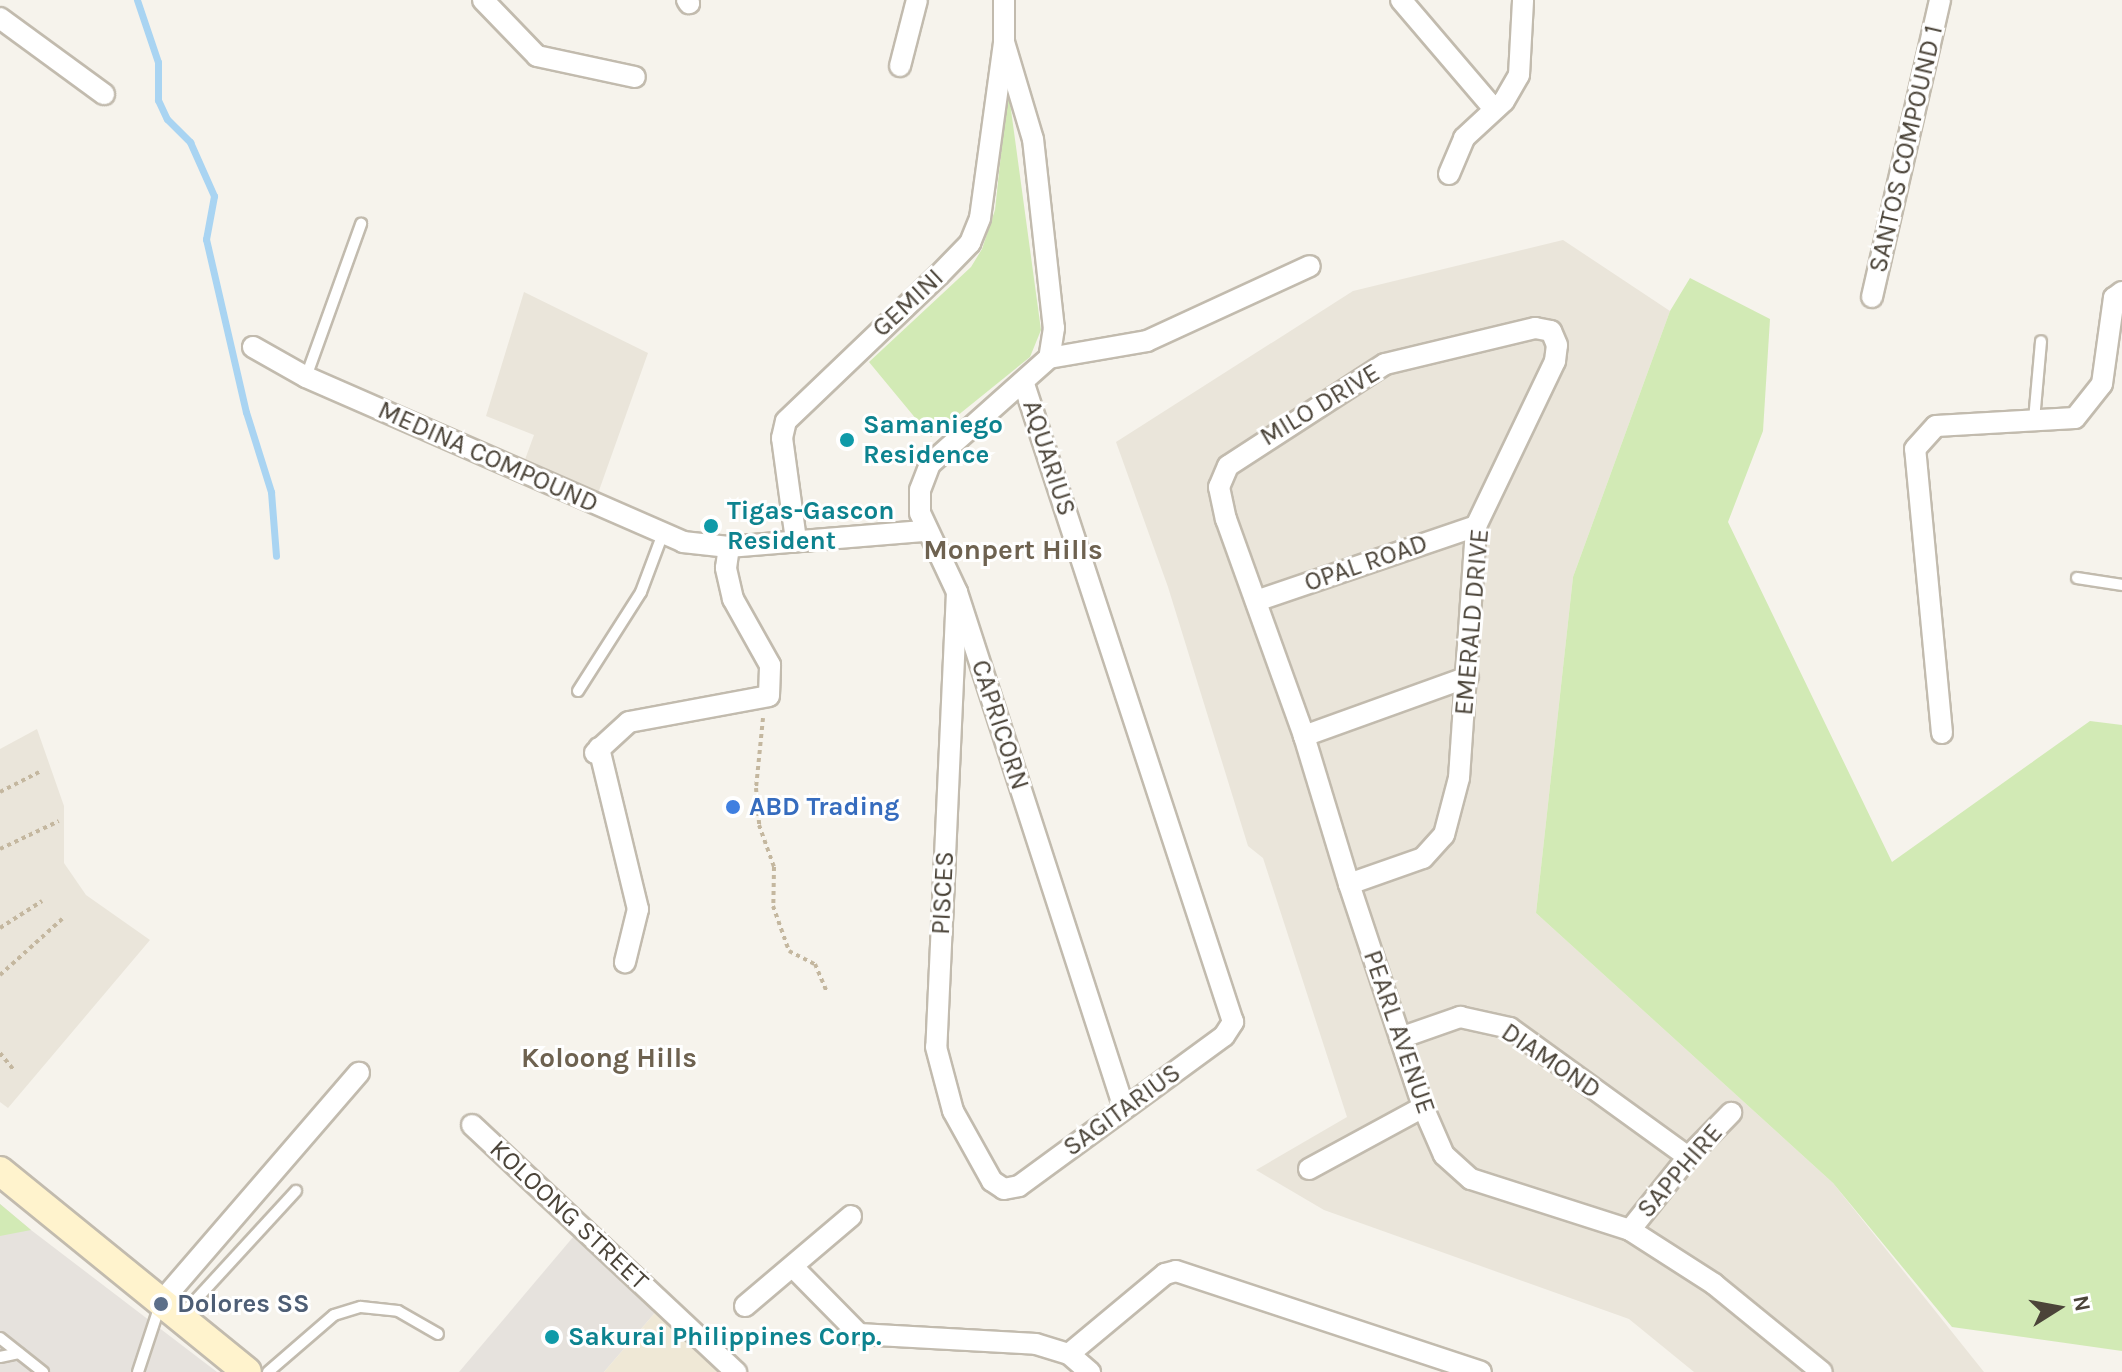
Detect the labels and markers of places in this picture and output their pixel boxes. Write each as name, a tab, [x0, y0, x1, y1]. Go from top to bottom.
place label: Samaniego Residence	[863, 409, 1003, 470]
marker: Samaniego Residence	[838, 431, 856, 449]
place label: Tigas-Gascon Resident	[727, 495, 894, 556]
marker: Tigas-Gascon Resident	[702, 517, 720, 535]
place label: ABD Trading	[749, 791, 899, 823]
marker: ABD Trading	[724, 798, 742, 816]
place label: Dolores SS	[177, 1288, 310, 1320]
marker: Dolores SS	[152, 1295, 170, 1313]
place label: Sakurai Philippines Corp.	[568, 1321, 882, 1353]
marker: Sakurai Philippines Corp.	[543, 1328, 561, 1346]

